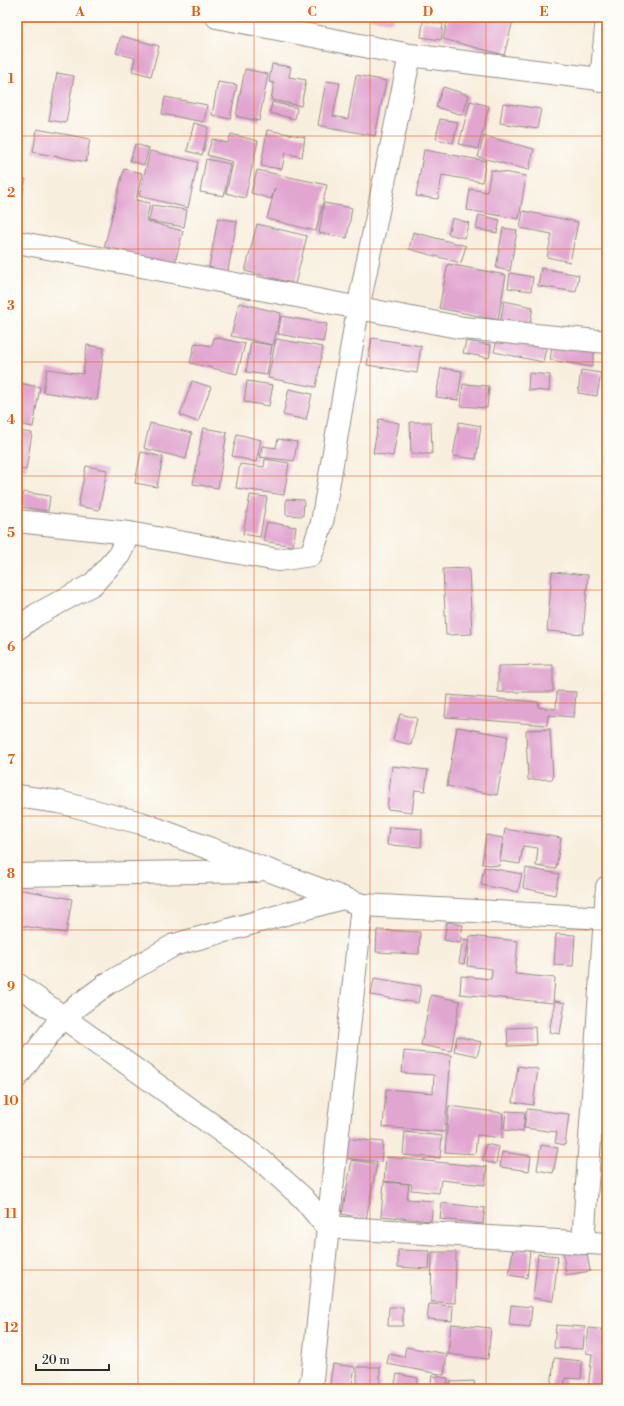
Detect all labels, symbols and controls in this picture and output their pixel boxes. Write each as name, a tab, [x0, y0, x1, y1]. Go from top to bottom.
text: A	[74, 4, 85, 20]
text: B	[191, 4, 201, 20]
text: C	[307, 4, 317, 20]
text: D	[423, 4, 433, 20]
text: E	[539, 4, 549, 20]
text: 1	[8, 71, 15, 87]
text: 2	[7, 185, 15, 201]
text: 3	[7, 298, 15, 314]
text: 4	[7, 412, 16, 428]
text: 5	[7, 525, 15, 541]
text: 6	[7, 639, 15, 655]
text: 7	[7, 752, 15, 768]
text: 8	[7, 866, 15, 882]
text: 9	[7, 979, 15, 995]
text: 10	[3, 1093, 19, 1109]
text: 11	[5, 1206, 18, 1222]
text: 12	[4, 1320, 18, 1336]
scale bar	[36, 1346, 109, 1372]
text: 20 m	[42, 1353, 70, 1368]

